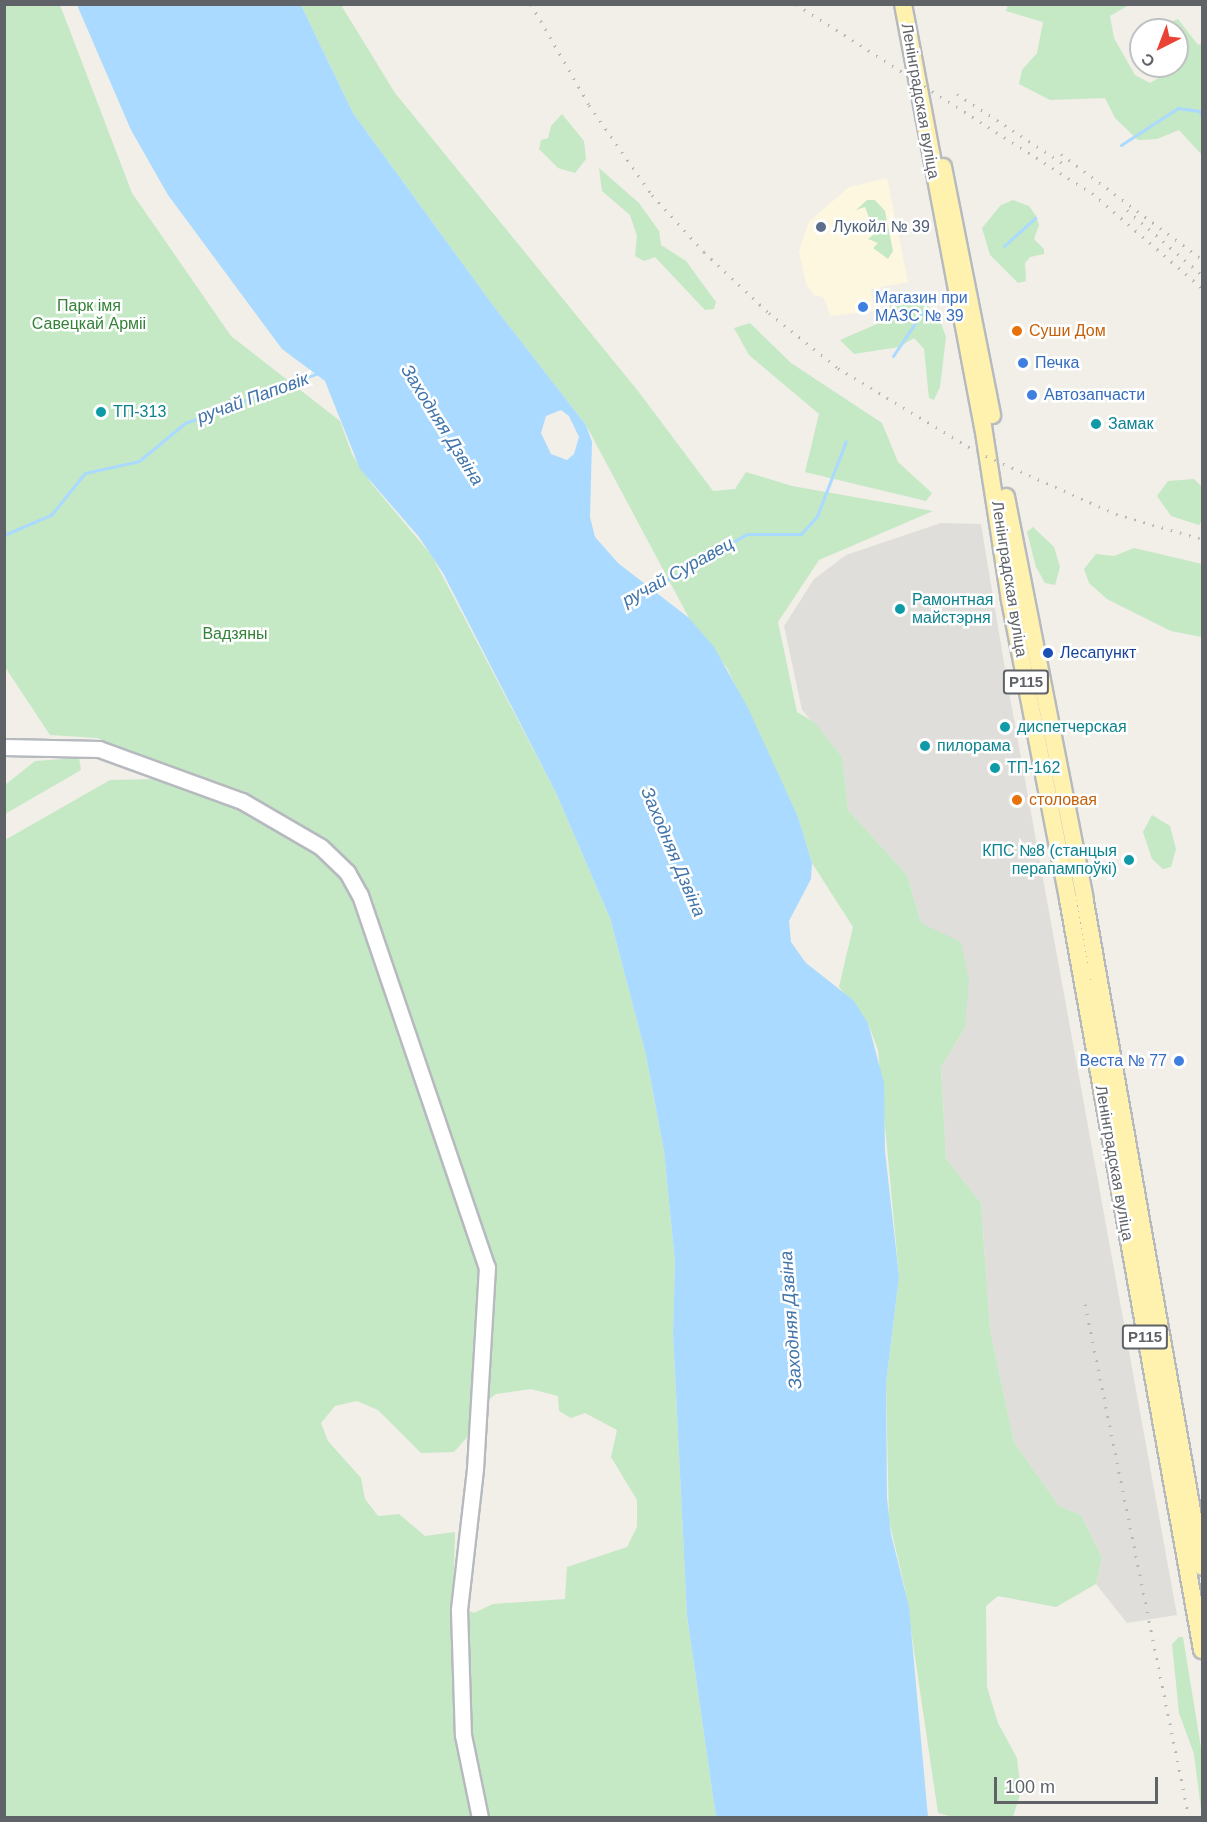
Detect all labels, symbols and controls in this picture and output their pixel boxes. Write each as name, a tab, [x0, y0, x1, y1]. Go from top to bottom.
north arrow	[1129, 18, 1189, 78]
street label: Ленінградская вуліца	[897, 22, 943, 180]
text: С	[1138, 50, 1158, 70]
place label: Лукойл № 39	[833, 217, 930, 237]
marker: Лукойл № 39	[814, 220, 828, 234]
place label: Магазин при МАЗС № 39	[875, 288, 968, 326]
park label: Парк імя Савецкай Арміі	[32, 296, 146, 334]
marker: Магазин при МАЗС № 39	[856, 300, 870, 314]
place label: Суши Дом	[1029, 321, 1106, 341]
marker: Суши Дом	[1010, 324, 1024, 338]
place label: Печка	[1035, 353, 1079, 373]
marker: Печка	[1016, 356, 1030, 370]
water label: Заходняя Дзвіна	[396, 360, 488, 490]
water label: ручай Паповік	[194, 368, 312, 428]
place label: Автозапчасти	[1044, 385, 1145, 405]
marker: Автозапчасти	[1025, 388, 1039, 402]
place label: ТП-313	[113, 402, 166, 422]
marker: ТП-313	[94, 405, 108, 419]
place label: Замак	[1108, 414, 1153, 434]
marker: Замак	[1089, 417, 1103, 431]
street label: Ленінградская вуліца	[987, 500, 1031, 658]
water label: ручай Суравец	[619, 533, 737, 611]
place label: Рамонтная майстэрня	[912, 590, 994, 628]
marker: Рамонтная майстэрня	[893, 602, 907, 616]
park label: Вадзяны	[202, 624, 268, 644]
place label: Лесапункт	[1060, 643, 1136, 663]
marker: Лесапункт	[1041, 646, 1055, 660]
road number: Р115	[1002, 670, 1050, 694]
place label: диспетчерская	[1017, 717, 1127, 737]
marker: диспетчерская	[998, 720, 1012, 734]
place label: пилорама	[937, 736, 1011, 756]
marker: пилорама	[918, 739, 932, 753]
place label: ТП-162	[1007, 758, 1060, 778]
marker: ТП-162	[988, 761, 1002, 775]
water label: Заходняя Дзвіна	[636, 784, 710, 920]
place label: столовая	[1029, 790, 1097, 810]
marker: столовая	[1010, 793, 1024, 807]
place label: КПС №8 (станцыя перапампоўкі)	[982, 841, 1117, 879]
marker: КПС №8 (станцыя перапампоўкі)	[1122, 853, 1136, 867]
place label: Веста № 77	[1080, 1051, 1167, 1071]
marker: Веста № 77	[1172, 1054, 1186, 1068]
street label: Ленінградская вуліца	[1091, 1084, 1137, 1242]
water label: Заходняя Дзвіна	[775, 1250, 807, 1390]
road number: Р115	[1121, 1325, 1169, 1349]
scale bar	[997, 1765, 1160, 1803]
text: 100 m	[1005, 1777, 1055, 1797]

